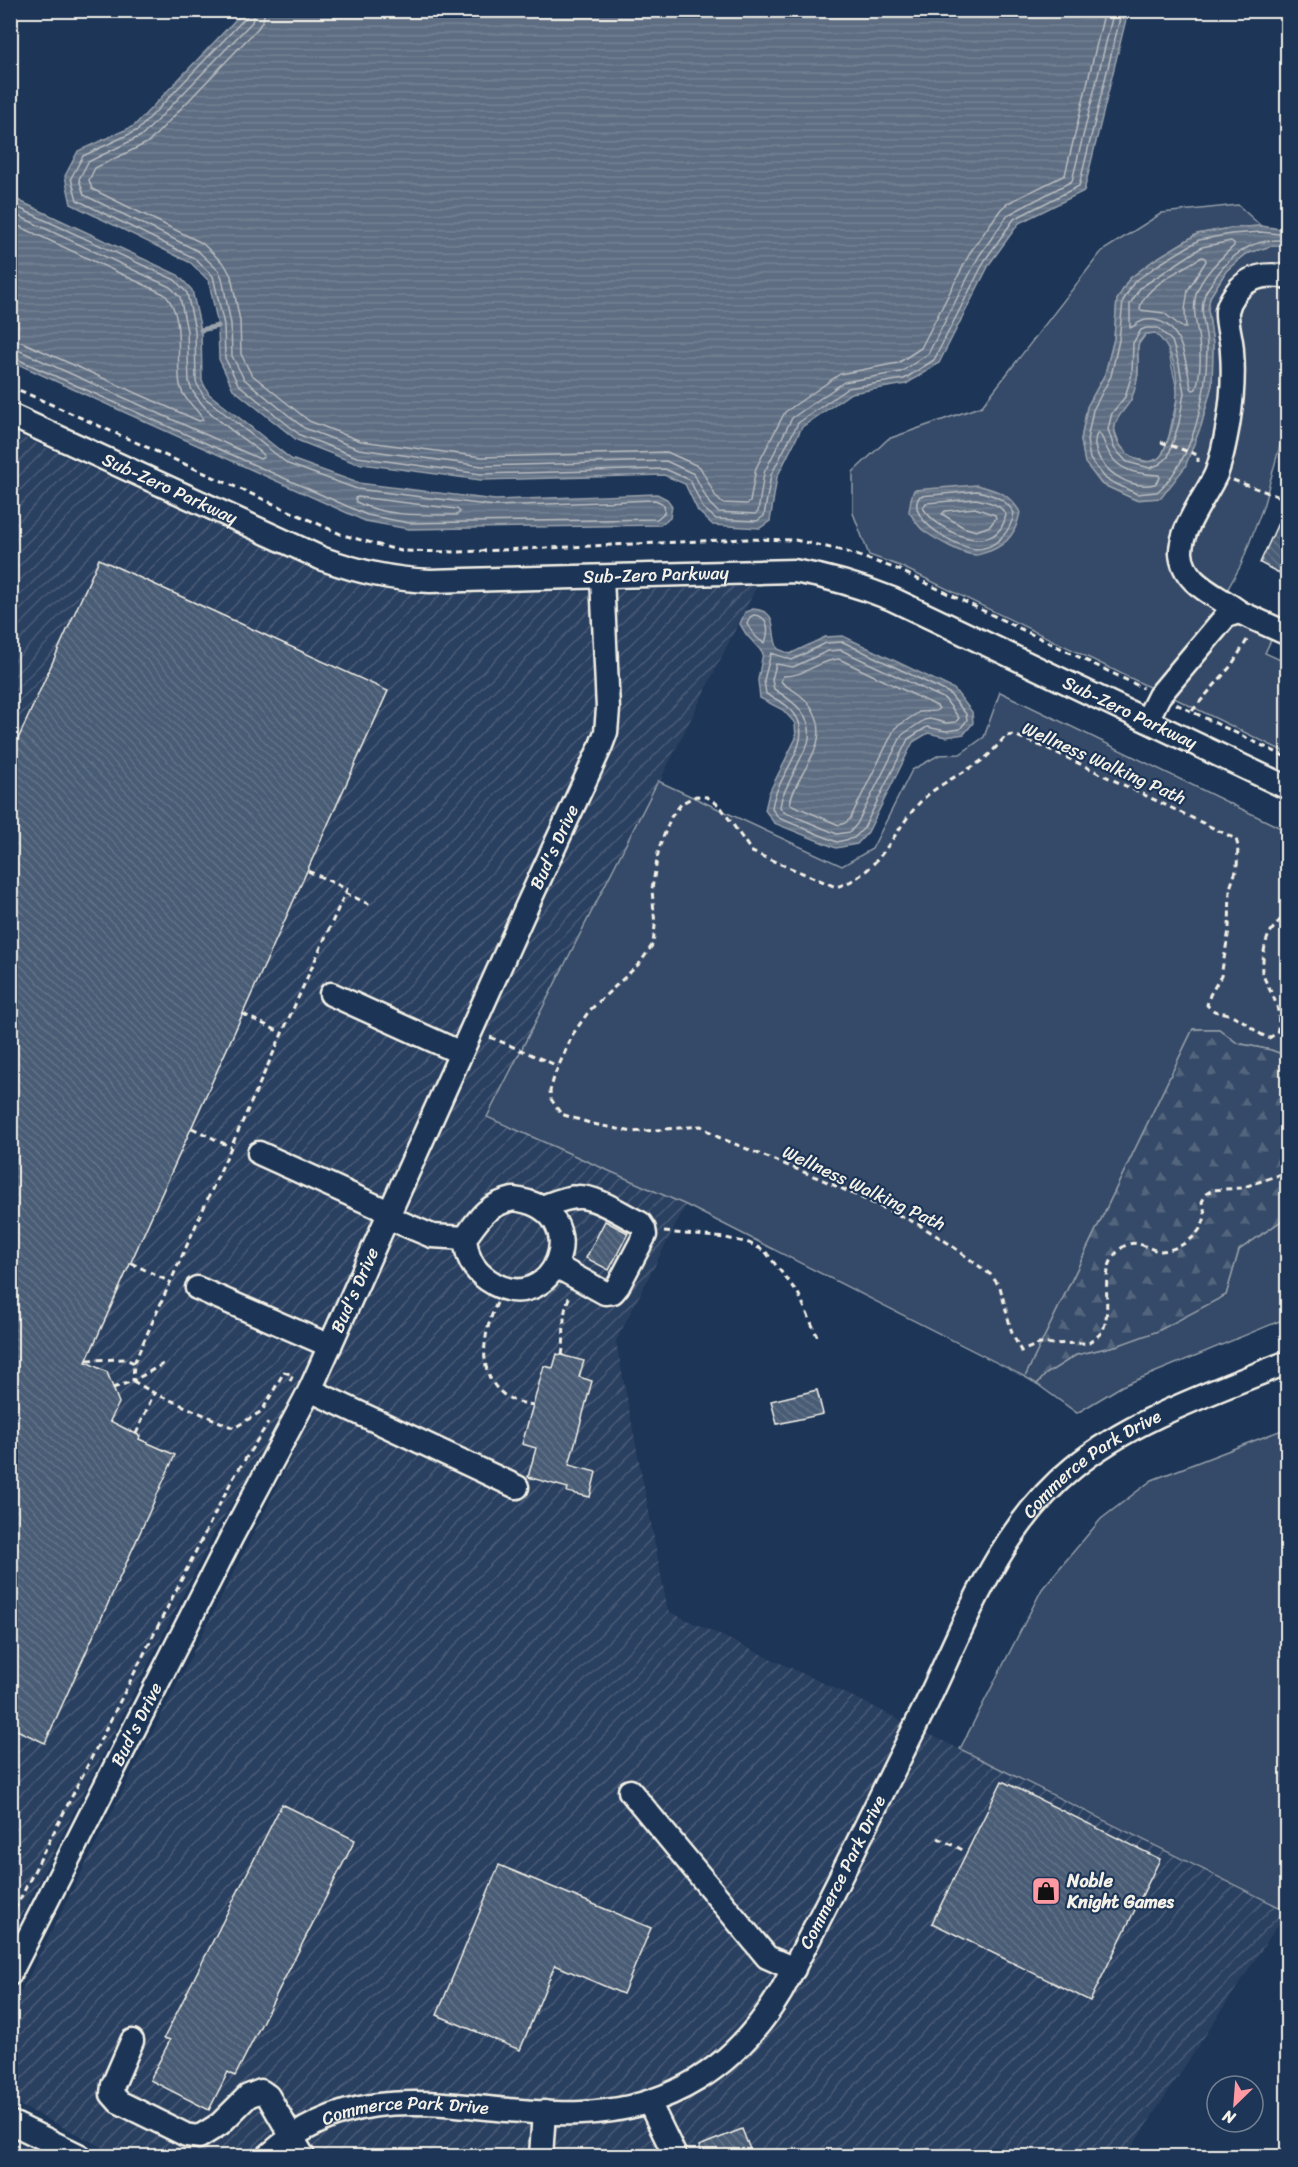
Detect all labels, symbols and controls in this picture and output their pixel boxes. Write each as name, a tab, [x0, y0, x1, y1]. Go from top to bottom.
street label: Sub-Zero Parkway	[97, 444, 244, 534]
street label: Sub-Zero Parkway	[582, 557, 730, 593]
street label: Sub-Zero Parkway	[1057, 667, 1203, 759]
street label: Wellness Walking Path	[1017, 712, 1191, 814]
street label: Bud's Drive	[521, 799, 588, 895]
street label: Wellness Walking Path	[777, 1136, 951, 1240]
street label: Bud's Drive	[322, 1242, 388, 1338]
street label: Commerce Park Drive	[1014, 1400, 1167, 1526]
street label: Bud's Drive	[102, 1676, 171, 1772]
street label: Commerce Park Drive	[790, 1789, 895, 1955]
place label: Noble Knight Games	[1066, 1865, 1174, 1918]
shop icon: Noble Knight Games	[1030, 1875, 1062, 1907]
north arrow	[1205, 2074, 1265, 2134]
street label: Commerce Park Drive	[317, 2087, 491, 2135]
text: N	[1217, 2101, 1241, 2133]

